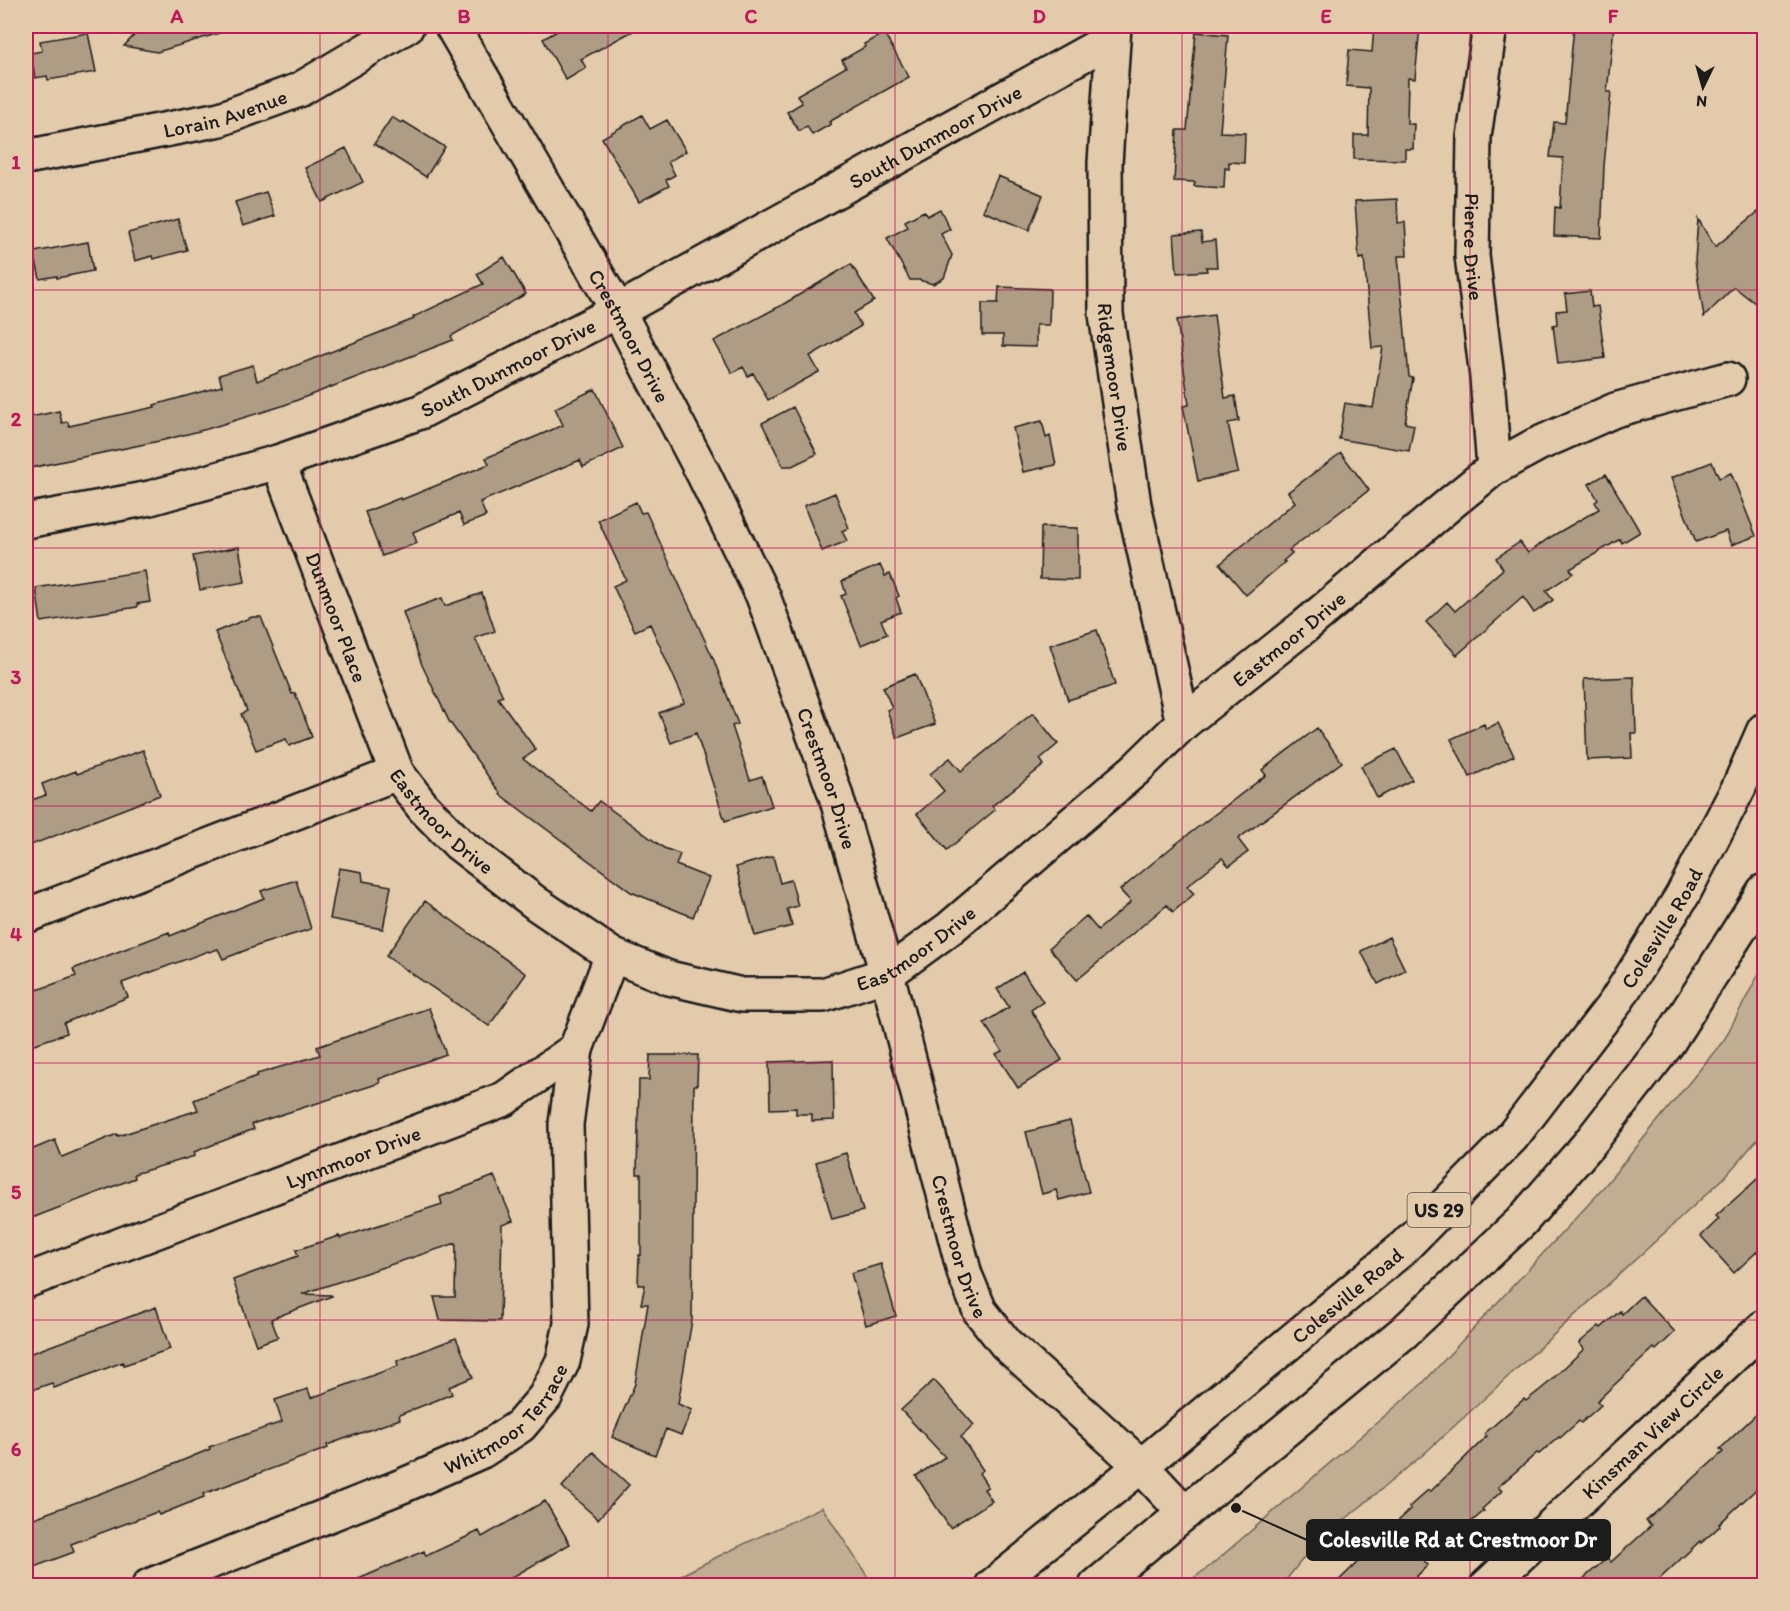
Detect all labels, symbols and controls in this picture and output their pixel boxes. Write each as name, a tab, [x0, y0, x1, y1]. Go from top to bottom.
text: A	[170, 4, 184, 28]
text: B	[458, 4, 471, 28]
text: C	[745, 4, 758, 28]
text: D	[1032, 4, 1046, 28]
text: E	[1320, 4, 1332, 28]
text: F	[1608, 4, 1619, 28]
north arrow	[1673, 57, 1733, 117]
street label: South Dunmoor Drive	[844, 78, 1026, 194]
street label: Lorain Avenue	[161, 83, 290, 142]
text: N	[1696, 92, 1708, 111]
text: 1	[11, 150, 21, 174]
street label: Pierce Drive	[1459, 193, 1490, 302]
street label: Crestmoor Drive	[584, 264, 676, 406]
street label: Ridgemoor Drive	[1093, 303, 1138, 453]
street label: South Dunmoor Drive	[416, 312, 599, 422]
text: 2	[11, 407, 22, 431]
street label: Dunmoor Place	[301, 549, 374, 686]
street label: Eastmoor Drive	[1227, 585, 1350, 692]
text: 3	[11, 665, 22, 689]
street label: Crestmoor Drive	[792, 704, 863, 852]
street label: Eastmoor Drive	[385, 763, 499, 879]
street label: Colesville Road	[1615, 863, 1707, 993]
street label: Eastmoor Drive	[853, 900, 980, 996]
text: 4	[10, 922, 22, 946]
street label: Lynnmoor Drive	[282, 1119, 424, 1193]
street label: Crestmoor Drive	[927, 1172, 993, 1323]
text: 5	[11, 1180, 22, 1204]
road number: US 29	[1408, 1193, 1470, 1227]
street label: Colesville Road	[1286, 1241, 1408, 1348]
street label: Whitmoor Terrace	[440, 1359, 572, 1479]
street label: Kinsman View Circle	[1576, 1359, 1728, 1504]
text: 6	[11, 1437, 22, 1461]
callout: Colesville Rd at Crestmoor Dr	[1307, 1520, 1610, 1560]
text: Colesville Rd at Crestmoor Dr	[1319, 1526, 1598, 1553]

